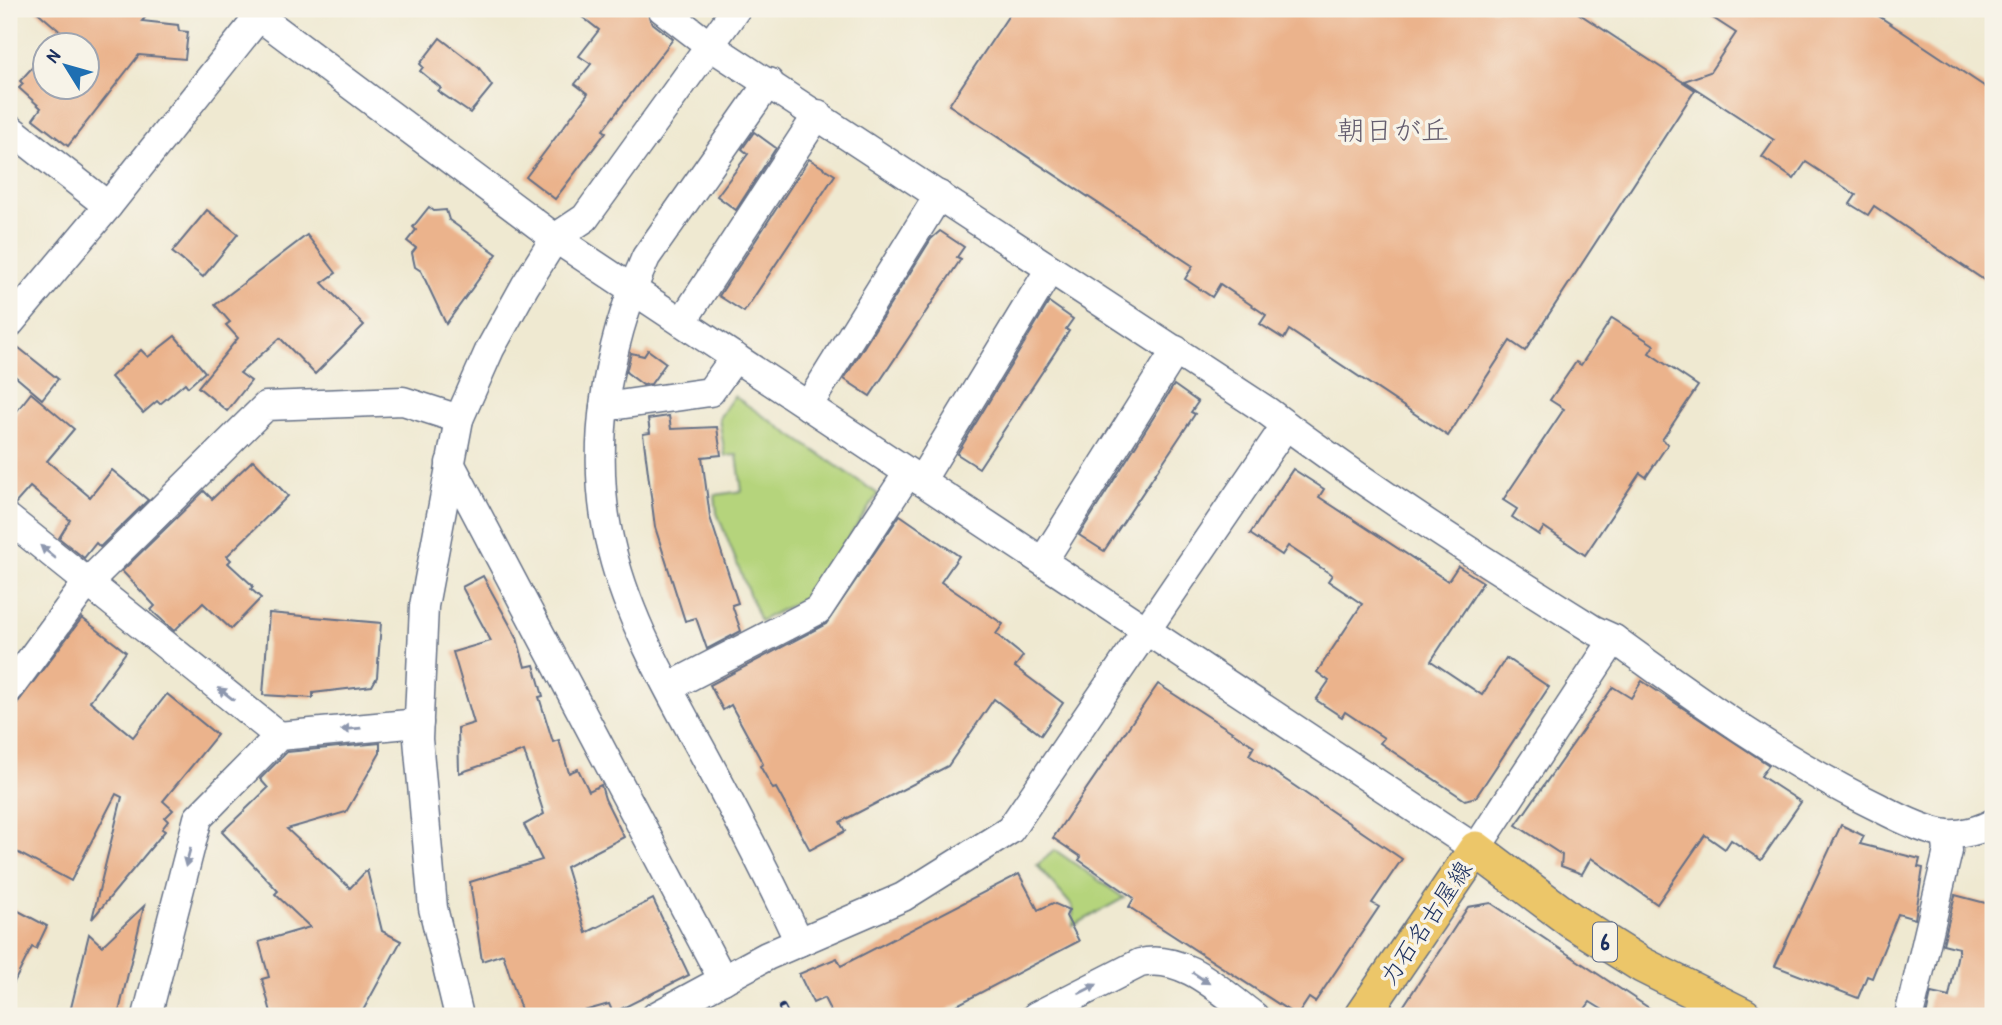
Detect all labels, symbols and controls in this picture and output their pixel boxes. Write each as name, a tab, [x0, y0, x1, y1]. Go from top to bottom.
north arrow	[32, 32, 102, 102]
text: N	[39, 44, 66, 68]
district label: 朝日が丘	[1337, 111, 1449, 149]
one-way arrow	[40, 544, 58, 559]
one-way arrow	[217, 686, 235, 701]
one-way arrow	[339, 724, 361, 735]
one-way arrow	[182, 847, 193, 869]
street label: 力石名古屋線	[1372, 854, 1479, 991]
road number: 6	[1593, 923, 1617, 962]
one-way arrow	[1192, 971, 1210, 985]
one-way arrow	[1078, 984, 1098, 995]

